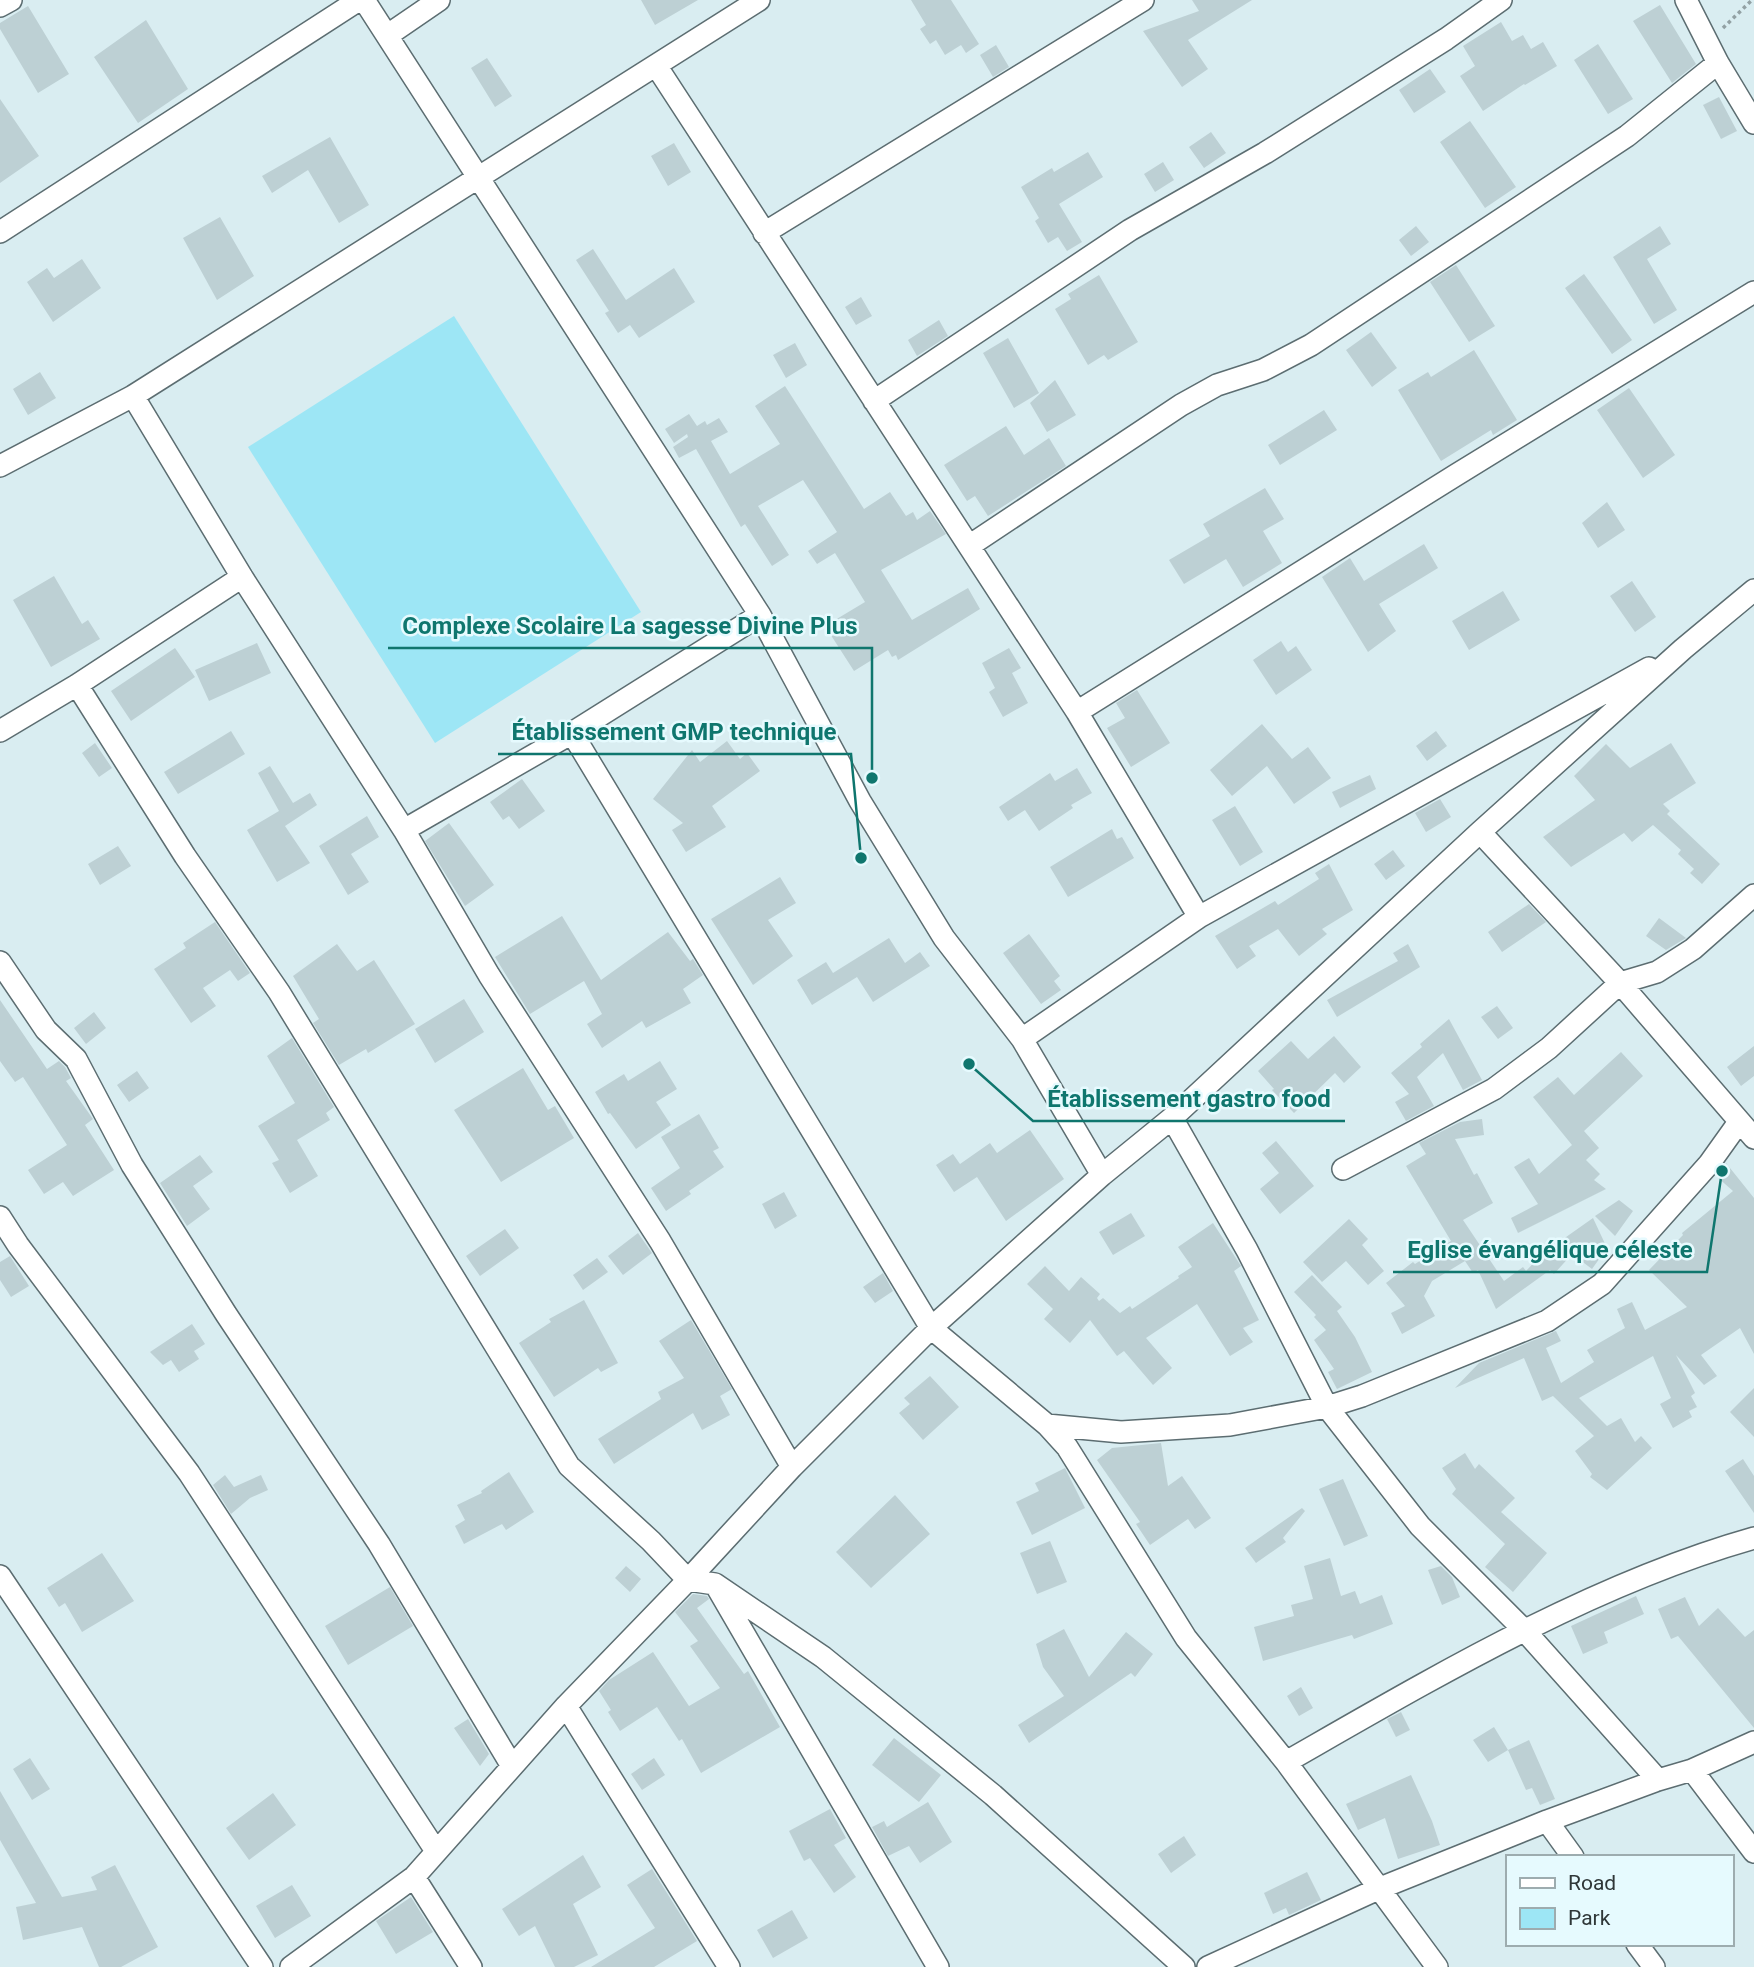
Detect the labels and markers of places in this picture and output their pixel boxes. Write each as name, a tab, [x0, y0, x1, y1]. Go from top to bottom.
callout: Complexe Scolaire La sagesse Divine Plus	[388, 603, 872, 648]
callout: Établissement GMP technique	[498, 709, 851, 754]
callout: Établissement gastro food	[1033, 1076, 1345, 1121]
callout: Eglise évangélique céleste	[1393, 1227, 1707, 1272]

